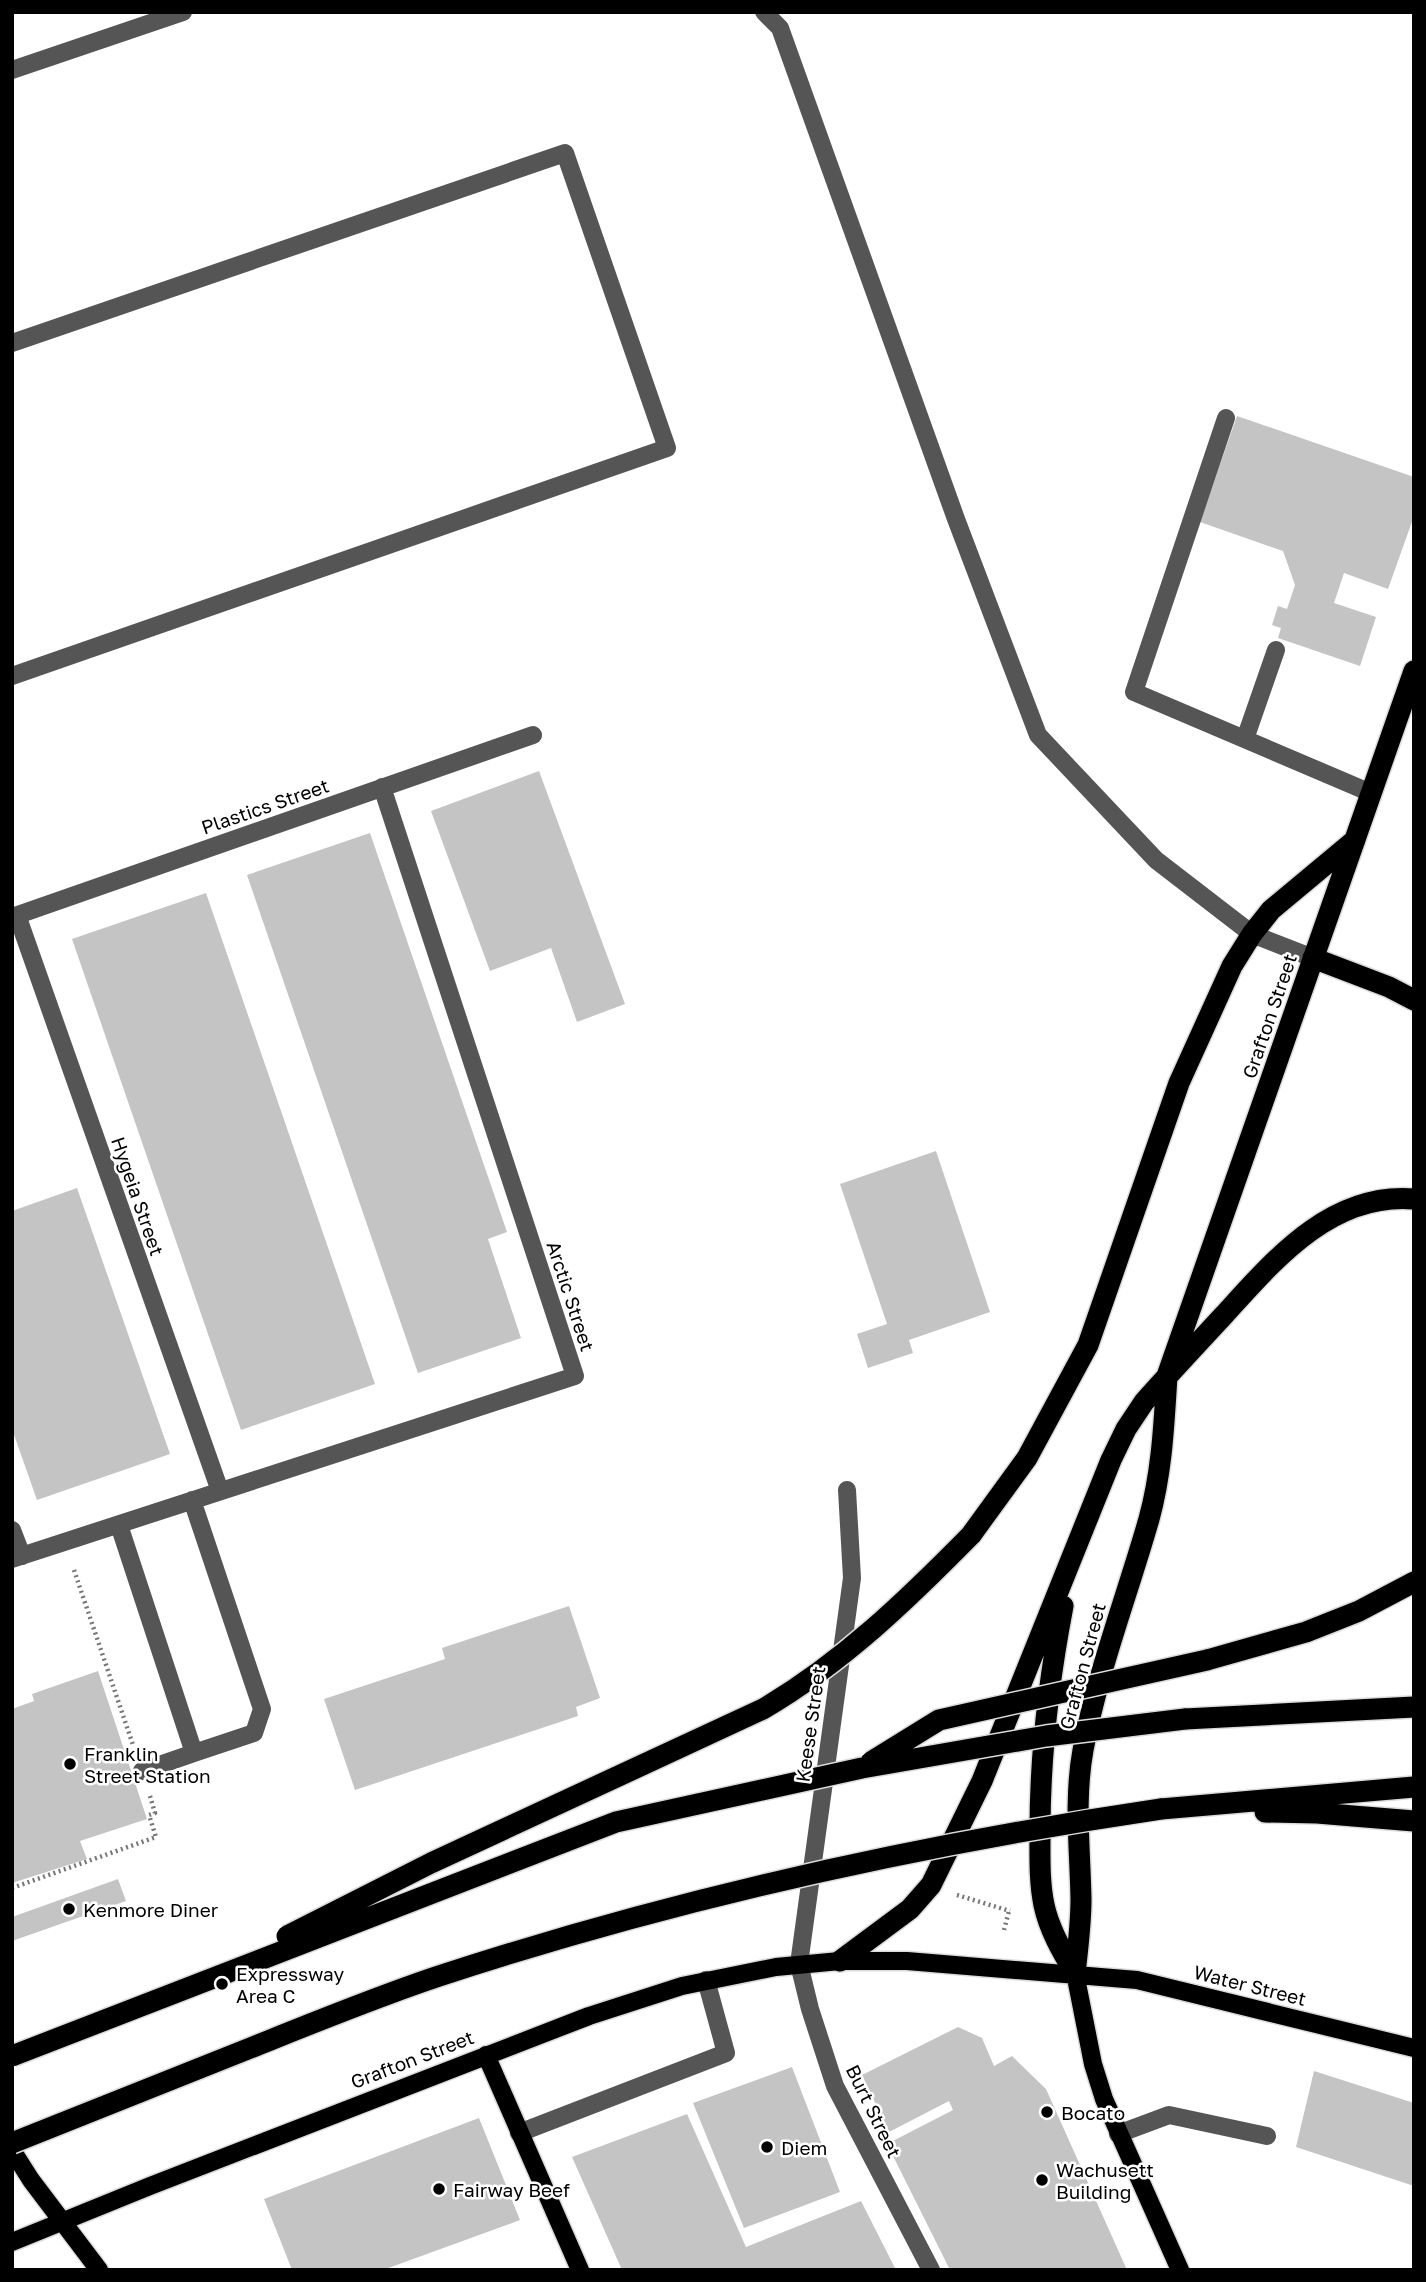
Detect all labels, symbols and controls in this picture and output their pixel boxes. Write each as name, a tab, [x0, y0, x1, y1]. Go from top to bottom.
street label: Plastics Street	[198, 773, 332, 839]
street label: Grafton Street	[1237, 951, 1301, 1081]
street label: Hygeia Street	[107, 1134, 169, 1258]
street label: Arctic Street	[542, 1238, 600, 1354]
street label: Grafton Street	[1054, 1600, 1110, 1732]
street label: Keese Street	[790, 1665, 830, 1783]
place label: Franklin Street Station	[84, 1742, 211, 1787]
marker: Franklin Street Station	[62, 1756, 78, 1772]
place label: Kenmore Diner	[83, 1898, 219, 1921]
marker: Kenmore Diner	[61, 1901, 77, 1917]
street label: Water Street	[1191, 1960, 1309, 2010]
place label: Expressway Area C	[236, 1962, 344, 2007]
marker: Expressway Area C	[214, 1976, 230, 1992]
street label: Grafton Street	[347, 2025, 477, 2093]
street label: Burt Street	[842, 2061, 906, 2161]
place label: Bocato	[1061, 2101, 1125, 2124]
marker: Bocato	[1039, 2104, 1055, 2120]
place label: Diem	[781, 2136, 827, 2159]
marker: Diem	[759, 2139, 775, 2155]
place label: Wachusett Building	[1056, 2158, 1154, 2203]
marker: Wachusett Building	[1034, 2172, 1050, 2188]
place label: Fairway Beef	[453, 2178, 570, 2201]
marker: Fairway Beef	[431, 2181, 447, 2197]

